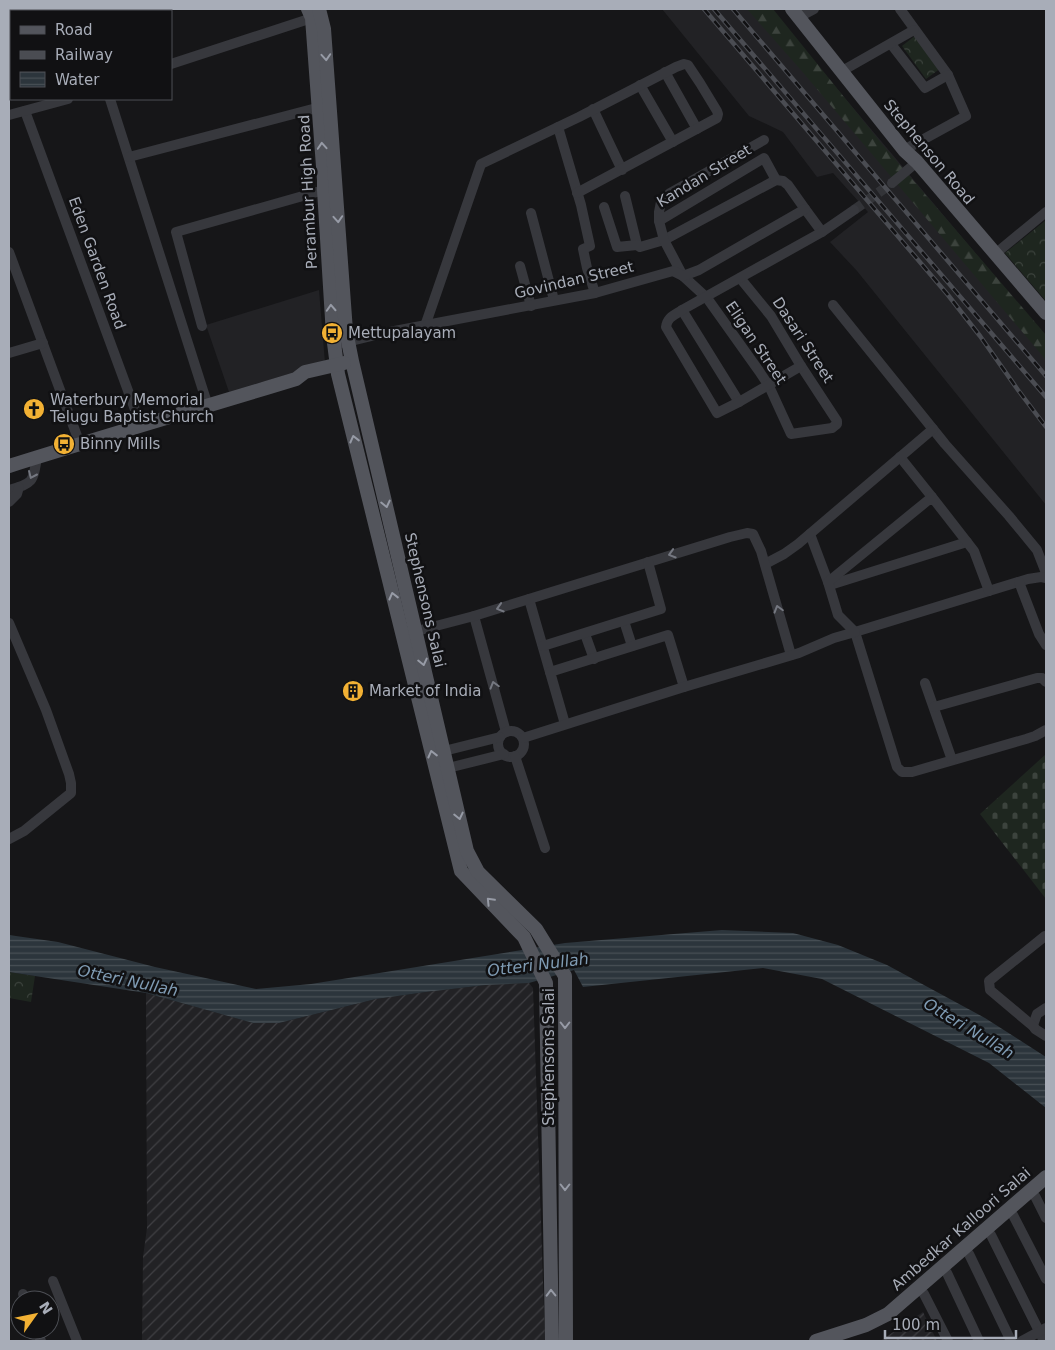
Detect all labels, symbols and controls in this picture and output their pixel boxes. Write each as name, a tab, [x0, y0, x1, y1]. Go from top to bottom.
legend	[10, 10, 172, 100]
text: Road	[55, 21, 93, 39]
text: Railway	[55, 46, 113, 64]
one-way arrow	[320, 53, 331, 61]
text: Water	[55, 71, 100, 89]
street label: Stephenson Road	[880, 96, 978, 208]
street label: Perambur High Road	[295, 114, 321, 270]
street label: Kandan Street	[654, 141, 755, 211]
one-way arrow	[316, 142, 327, 150]
street label: Eden Garden Road	[65, 194, 129, 332]
one-way arrow	[333, 215, 344, 223]
street label: Govindan Street	[513, 257, 636, 302]
street label: Dasari Street	[769, 294, 837, 386]
street label: Eligan Street	[722, 298, 790, 388]
one-way arrow	[326, 304, 337, 312]
bus stop icon: Mettupalayam	[320, 321, 344, 345]
place label: Mettupalayam	[348, 324, 456, 342]
place label: Waterbury Memorial Telugu Baptist Church	[49, 391, 214, 426]
church icon: Waterbury Memorial Telugu Baptist Church	[22, 397, 46, 421]
bus stop icon: Binny Mills	[52, 432, 76, 456]
one-way arrow	[349, 434, 360, 443]
place label: Binny Mills	[80, 435, 161, 453]
one-way arrow	[29, 470, 39, 479]
one-way arrow	[380, 499, 391, 508]
street label: Stephensons Salai	[401, 531, 449, 669]
one-way arrow	[669, 549, 677, 559]
one-way arrow	[388, 592, 399, 601]
one-way arrow	[497, 602, 505, 612]
one-way arrow	[773, 605, 783, 613]
one-way arrow	[417, 658, 428, 667]
building icon: Market of India	[341, 679, 365, 703]
one-way arrow	[489, 681, 499, 689]
place label: Market of India	[369, 682, 481, 700]
one-way arrow	[427, 750, 438, 759]
one-way arrow	[453, 811, 464, 820]
one-way arrow	[487, 898, 496, 907]
water label: Otteri Nullah	[486, 949, 590, 980]
water label: Otteri Nullah	[76, 961, 180, 1000]
street label: Stephensons Salai	[540, 988, 558, 1126]
water label: Otteri Nullah	[920, 994, 1017, 1063]
one-way arrow	[560, 1022, 570, 1029]
street label: Ambedkar Kalloori Salai	[888, 1164, 1034, 1294]
one-way arrow	[560, 1184, 570, 1192]
one-way arrow	[546, 1288, 556, 1296]
north arrow	[10, 1290, 60, 1340]
text: N	[36, 1299, 56, 1317]
scale bar	[885, 1308, 1016, 1340]
text: 100 m	[892, 1316, 940, 1334]

